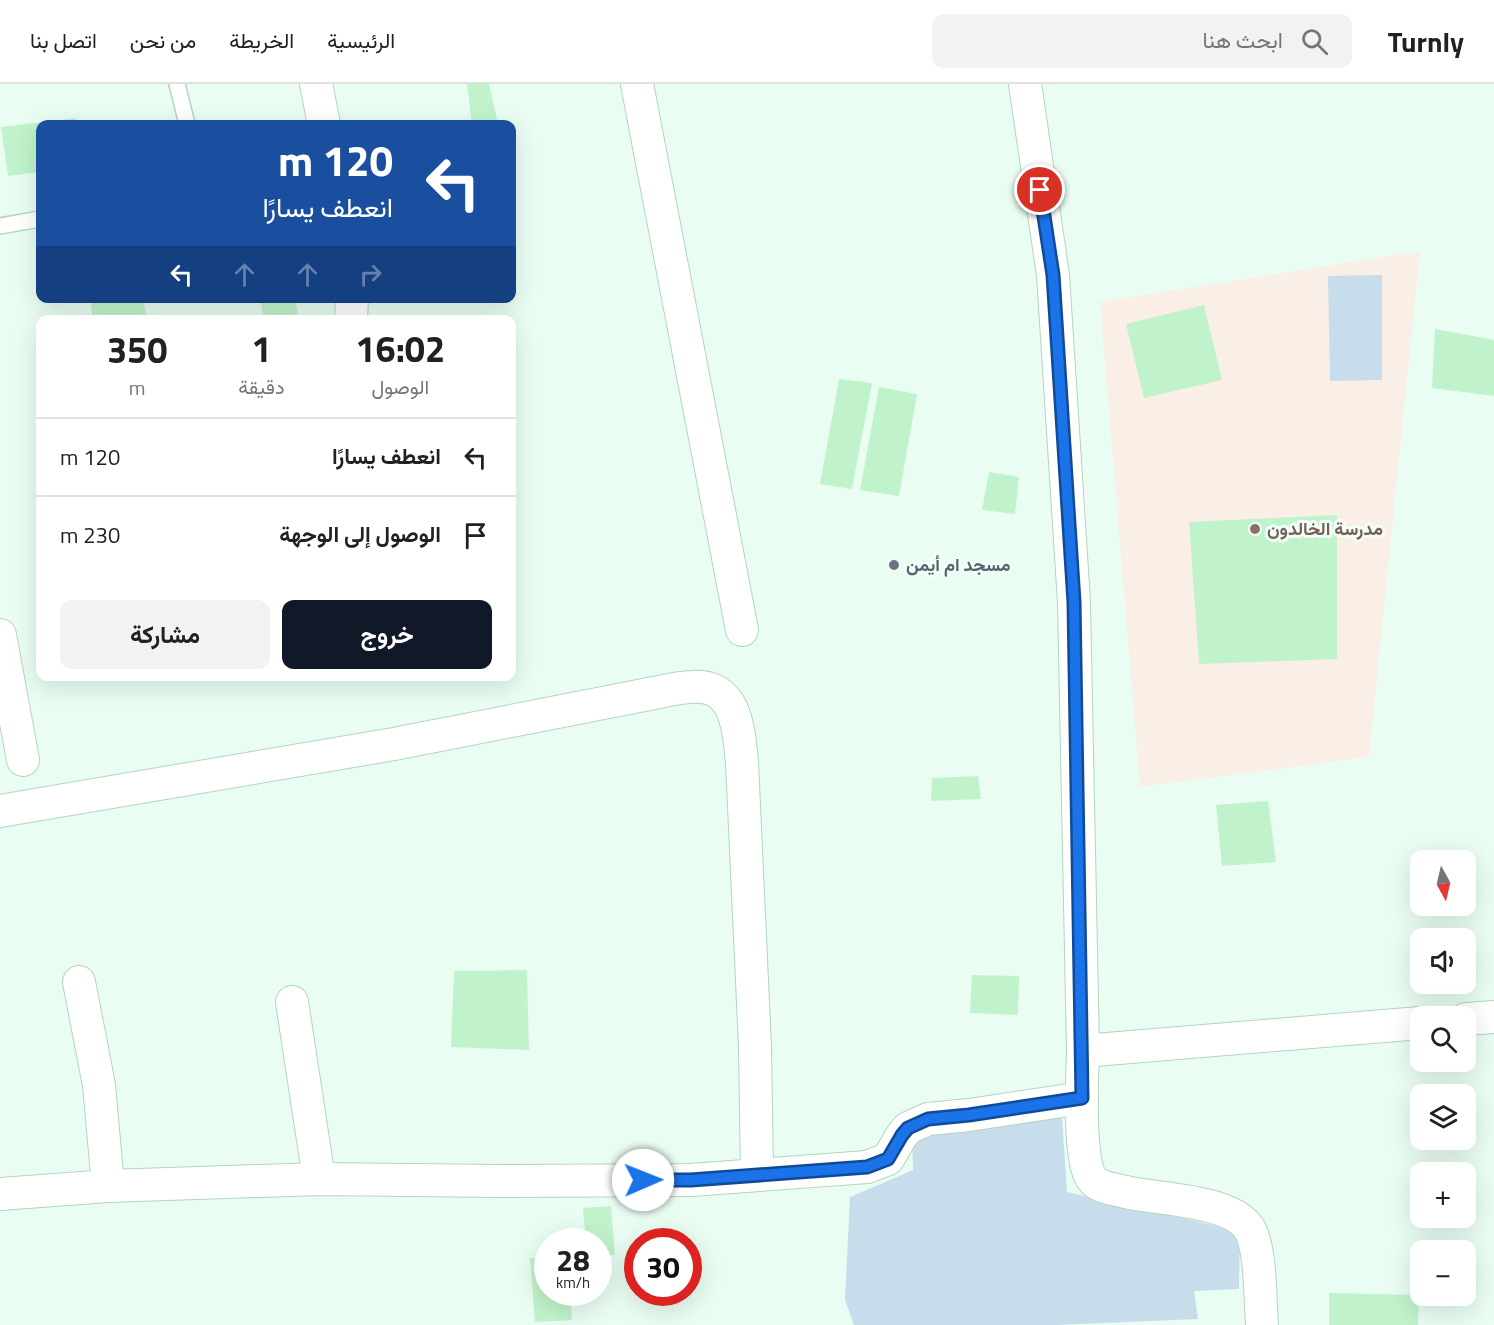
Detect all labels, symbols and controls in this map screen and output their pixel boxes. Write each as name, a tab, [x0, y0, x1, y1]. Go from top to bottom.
search box	[932, 14, 1352, 68]
text: Turnly	[1388, 20, 1464, 63]
text: ابحث هنا	[1203, 23, 1283, 57]
text: اتصل بنا	[30, 24, 97, 56]
text: من نحن	[130, 24, 196, 56]
text: الخريطة	[229, 24, 294, 56]
text: الرئيسية	[327, 24, 395, 56]
icon: search	[1298, 25, 1331, 58]
text: 120 m	[278, 128, 393, 192]
icon: left	[414, 144, 492, 222]
pin	[1014, 164, 1065, 215]
icon: arrive	[1023, 173, 1056, 206]
text: انعطف يسارًا	[262, 186, 393, 227]
icon: left	[165, 258, 198, 291]
icon: ahead	[228, 258, 261, 291]
icon: ahead	[291, 258, 324, 291]
icon: right	[354, 258, 387, 291]
text: 1	[251, 321, 271, 376]
text: 16:02	[355, 321, 445, 376]
text: 350	[107, 322, 167, 377]
text: دقيقة	[238, 371, 284, 402]
text: الوصول	[371, 371, 429, 402]
text: m	[129, 372, 145, 403]
text: انعطف يسارًا	[332, 439, 441, 473]
text: 120 m	[60, 440, 120, 474]
icon: left	[459, 441, 492, 474]
place label: مدرسة الخالدون	[1267, 515, 1383, 542]
text: الوصول إلى الوجهة	[279, 517, 441, 551]
text: 230 m	[60, 518, 120, 552]
icon: arrive	[459, 519, 492, 552]
marker: مدرسة الخالدون	[1248, 522, 1262, 536]
place label: مسجد ام أيمن	[906, 551, 1011, 578]
marker: مسجد ام أيمن	[887, 558, 901, 572]
button: مشاركة	[60, 600, 270, 669]
button: خروج	[282, 600, 492, 669]
north arrow	[1410, 850, 1476, 916]
map controls	[1410, 850, 1476, 1306]
button: sound	[1410, 928, 1476, 994]
button: search	[1410, 1006, 1476, 1072]
button: layers	[1410, 1084, 1476, 1150]
position arrow	[611, 1148, 675, 1212]
button: +	[1410, 1162, 1476, 1228]
speed limit sign: 30	[624, 1228, 702, 1306]
text: 28	[556, 1237, 590, 1283]
button: −	[1410, 1240, 1476, 1306]
text: km/h	[556, 1271, 590, 1294]

